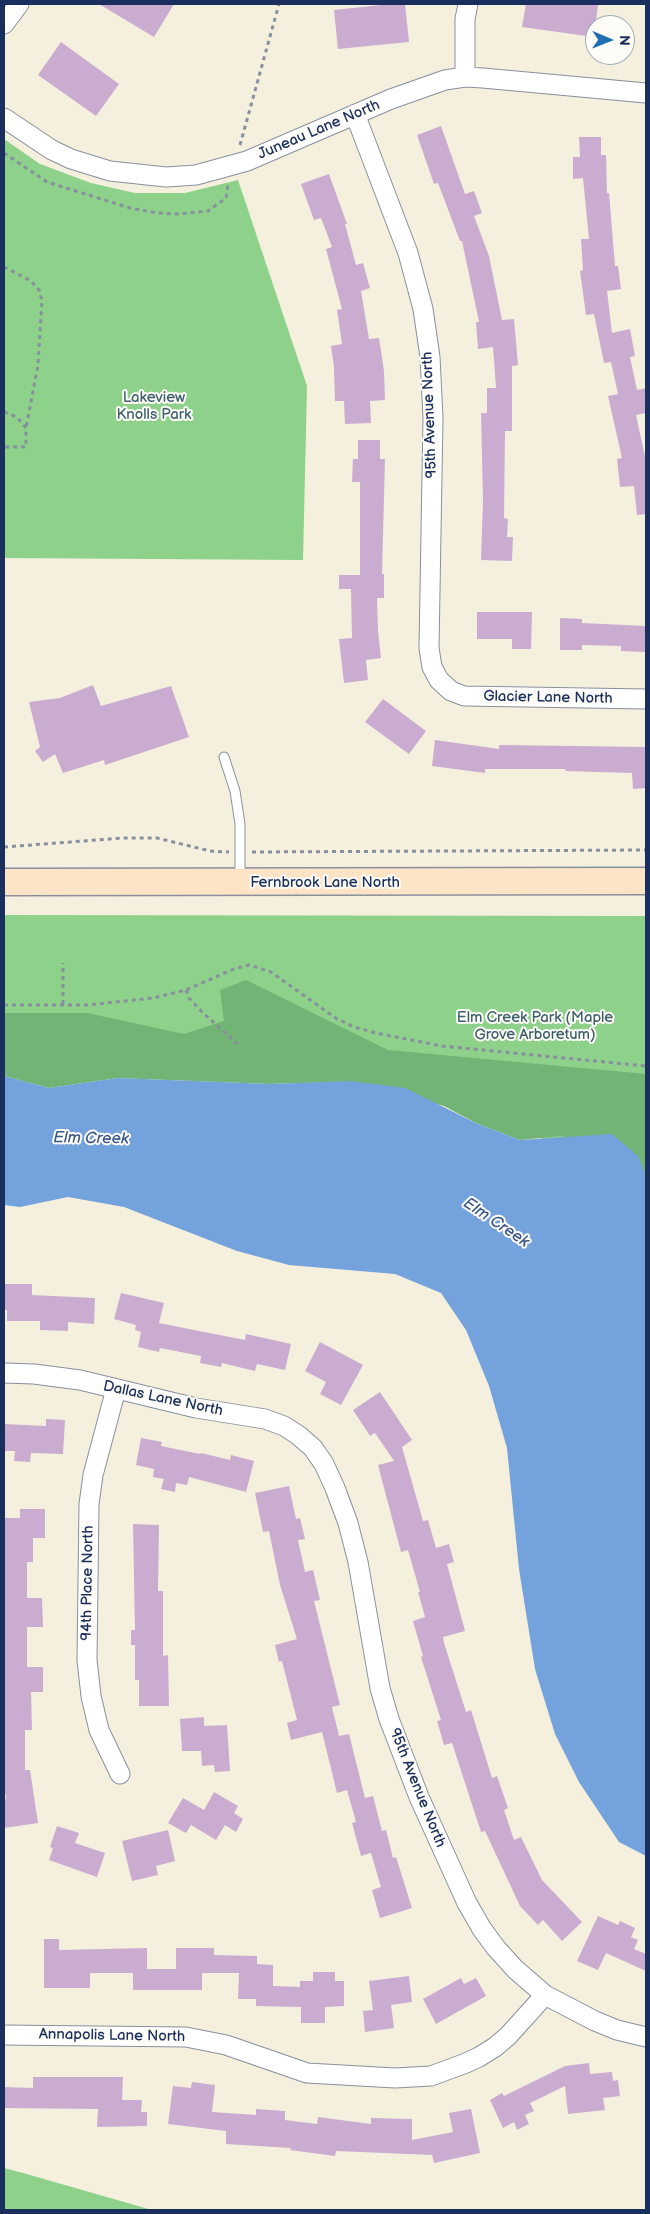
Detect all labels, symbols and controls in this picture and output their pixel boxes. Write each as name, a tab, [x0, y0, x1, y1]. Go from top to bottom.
north arrow	[585, 15, 635, 65]
text: N	[616, 35, 633, 46]
street label: Juneau Lane North	[255, 96, 383, 164]
street label: 95th Avenue North	[419, 351, 441, 479]
park label: Lakeview Knolls Park	[117, 389, 191, 424]
street label: Glacier Lane North	[483, 688, 613, 708]
street label: Fernbrook Lane North	[250, 874, 400, 892]
park label: Elm Creek Park (Maple Grove Arboretum)	[457, 1009, 613, 1044]
water label: Elm Creek	[53, 1129, 129, 1149]
water label: Elm Creek	[459, 1194, 533, 1252]
street label: Dallas Lane North	[101, 1378, 225, 1420]
street label: 94th Place North	[78, 1525, 98, 1641]
street label: 95th Avenue North	[385, 1726, 449, 1850]
street label: Annapolis Lane North	[39, 2026, 185, 2046]

